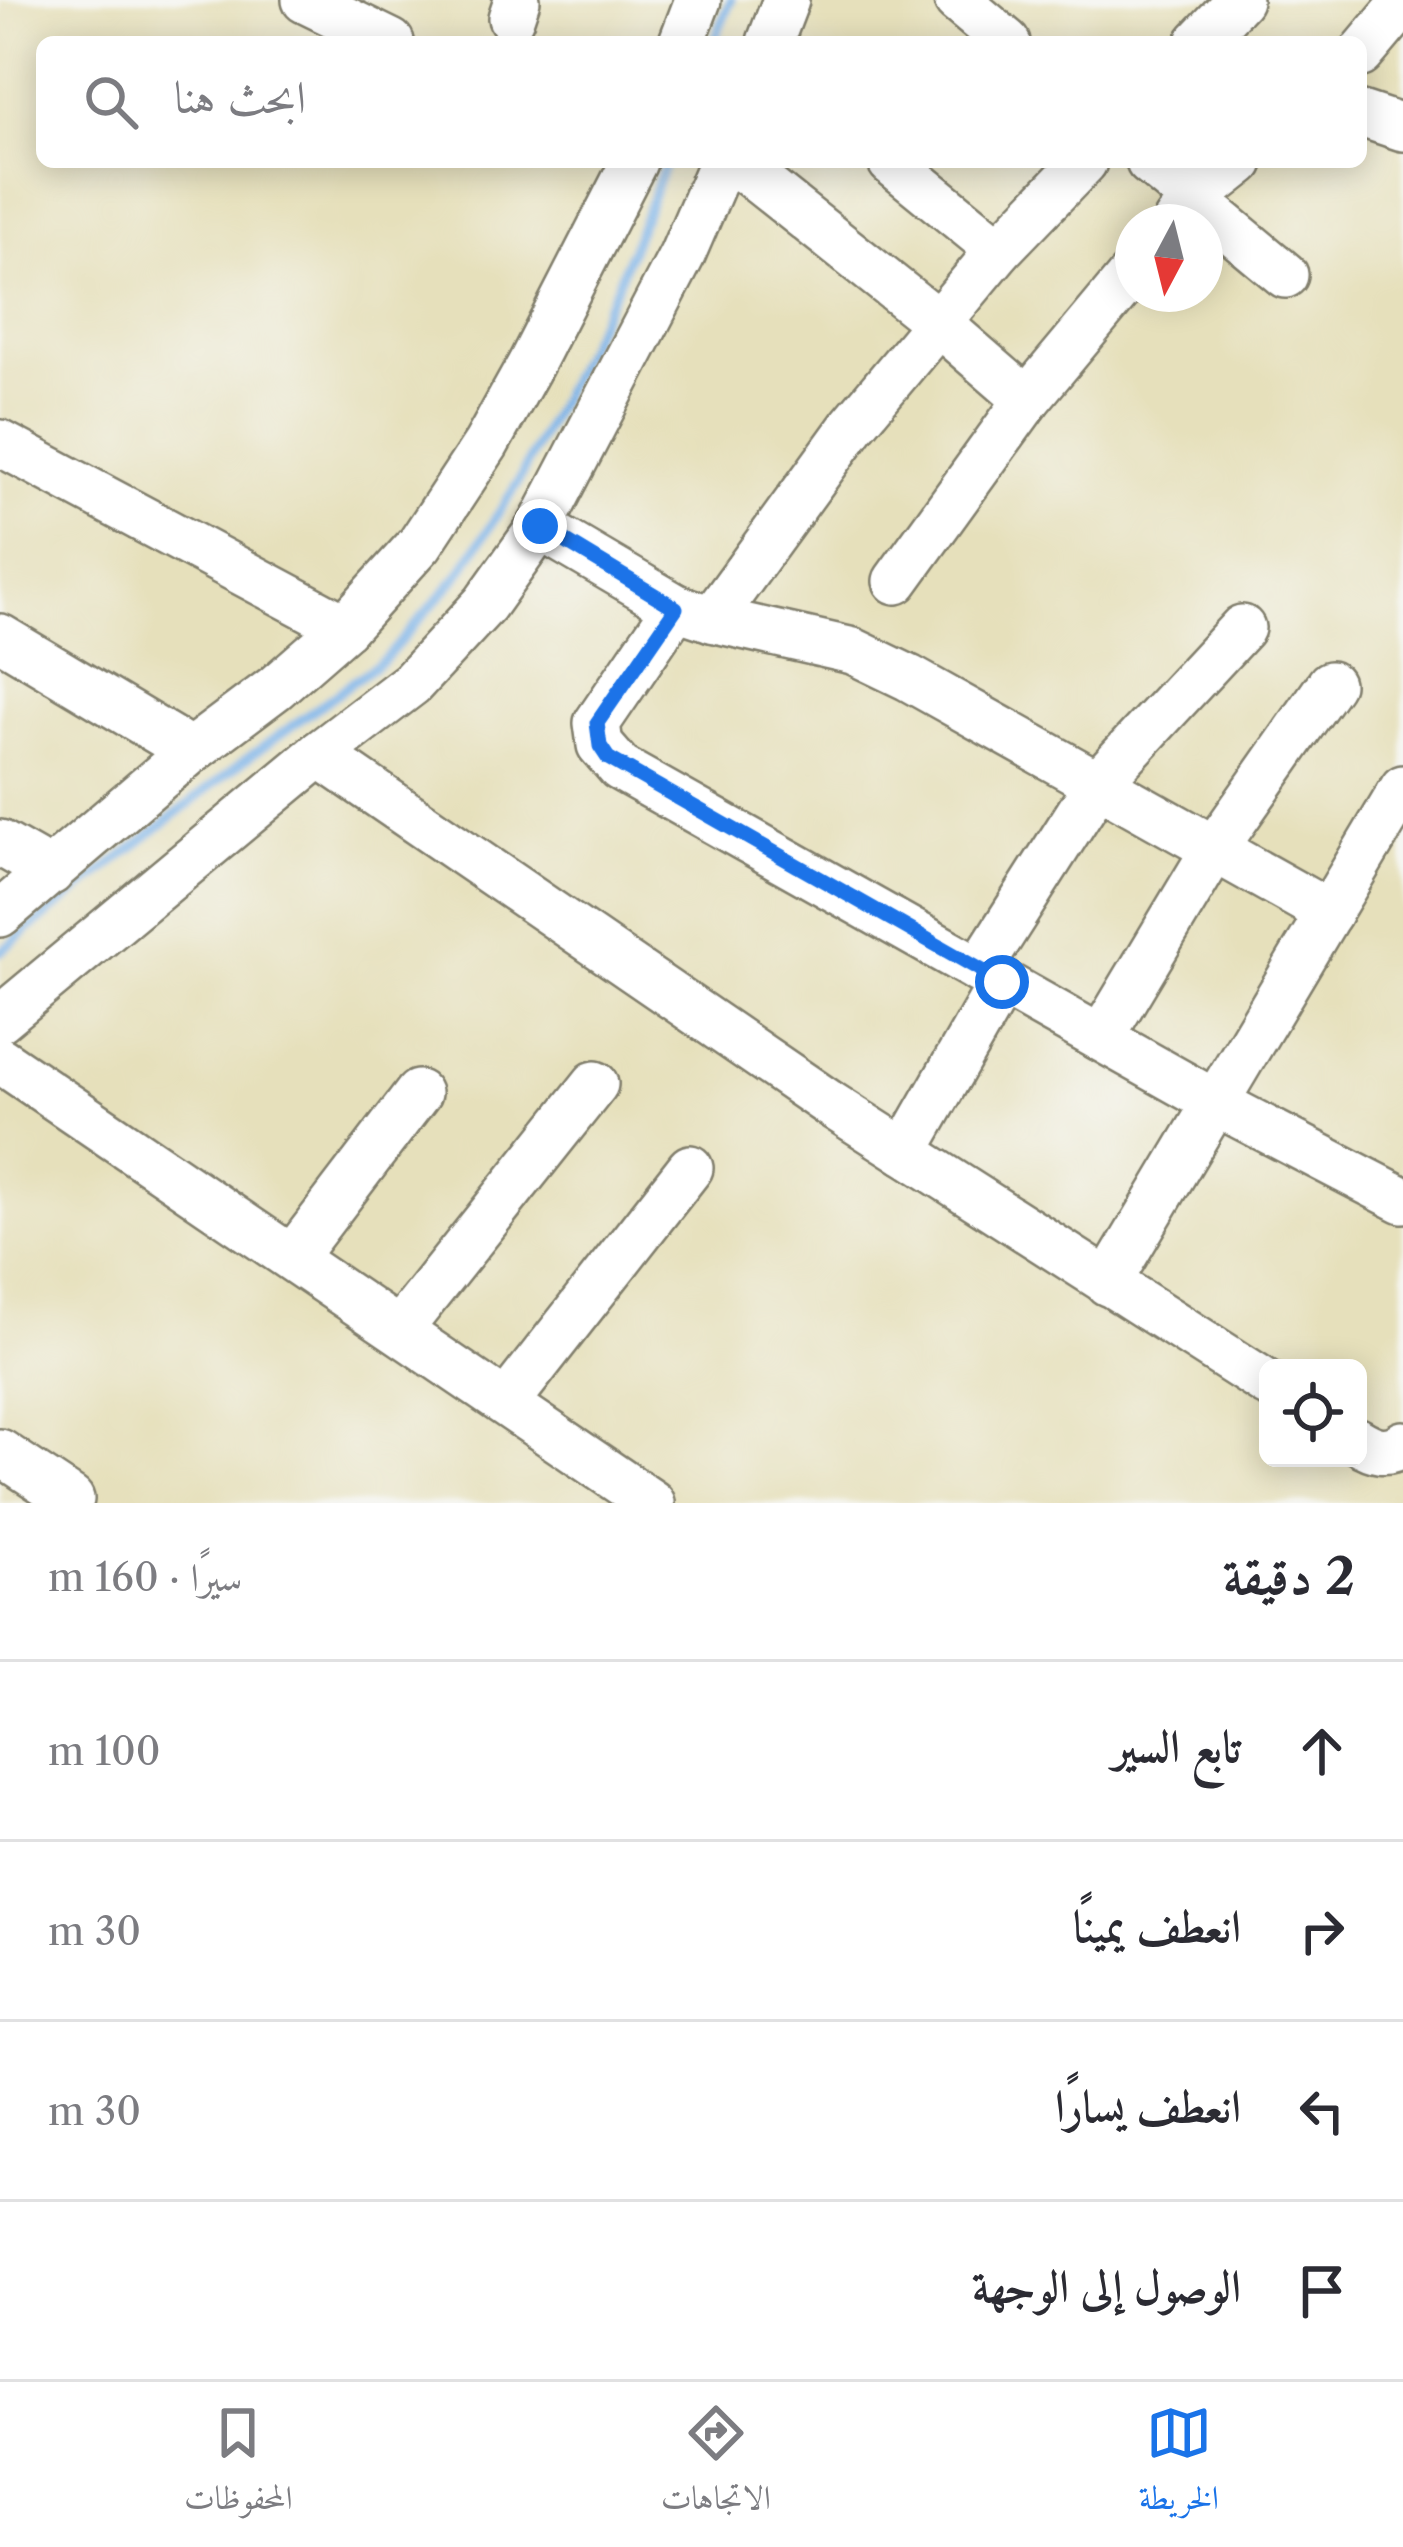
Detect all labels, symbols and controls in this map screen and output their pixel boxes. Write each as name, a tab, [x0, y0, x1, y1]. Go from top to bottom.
search box	[36, 36, 1367, 168]
icon: search	[78, 69, 144, 135]
text: ابحث هنا	[174, 69, 306, 125]
north arrow	[1115, 204, 1223, 312]
route end	[513, 499, 567, 553]
route start	[975, 955, 1029, 1009]
map controls	[1259, 1359, 1367, 1467]
button: locate	[1259, 1359, 1367, 1467]
text: 2 دقيقة	[1223, 1545, 1355, 1607]
text: سيرًا · 160 m	[48, 1553, 242, 1601]
text: تابع السير	[1112, 1718, 1241, 1774]
icon: ahead	[1289, 1718, 1355, 1784]
text: 100 m	[48, 1727, 161, 1775]
text: انعطف يمينًا	[1073, 1898, 1241, 1954]
icon: right	[1289, 1898, 1355, 1964]
text: 30 m	[48, 1907, 141, 1955]
text: انعطف يسارًا	[1055, 2078, 1241, 2134]
icon: left	[1289, 2078, 1355, 2144]
text: 30 m	[48, 2087, 141, 2135]
text: الوصول إلى الوجهة	[972, 2258, 1241, 2314]
icon: arrive	[1289, 2258, 1355, 2324]
tab: المحفوظات	[184, 2400, 293, 2530]
tab: الاتجاهات	[661, 2400, 771, 2530]
tab: الخريطة	[1139, 2400, 1219, 2530]

